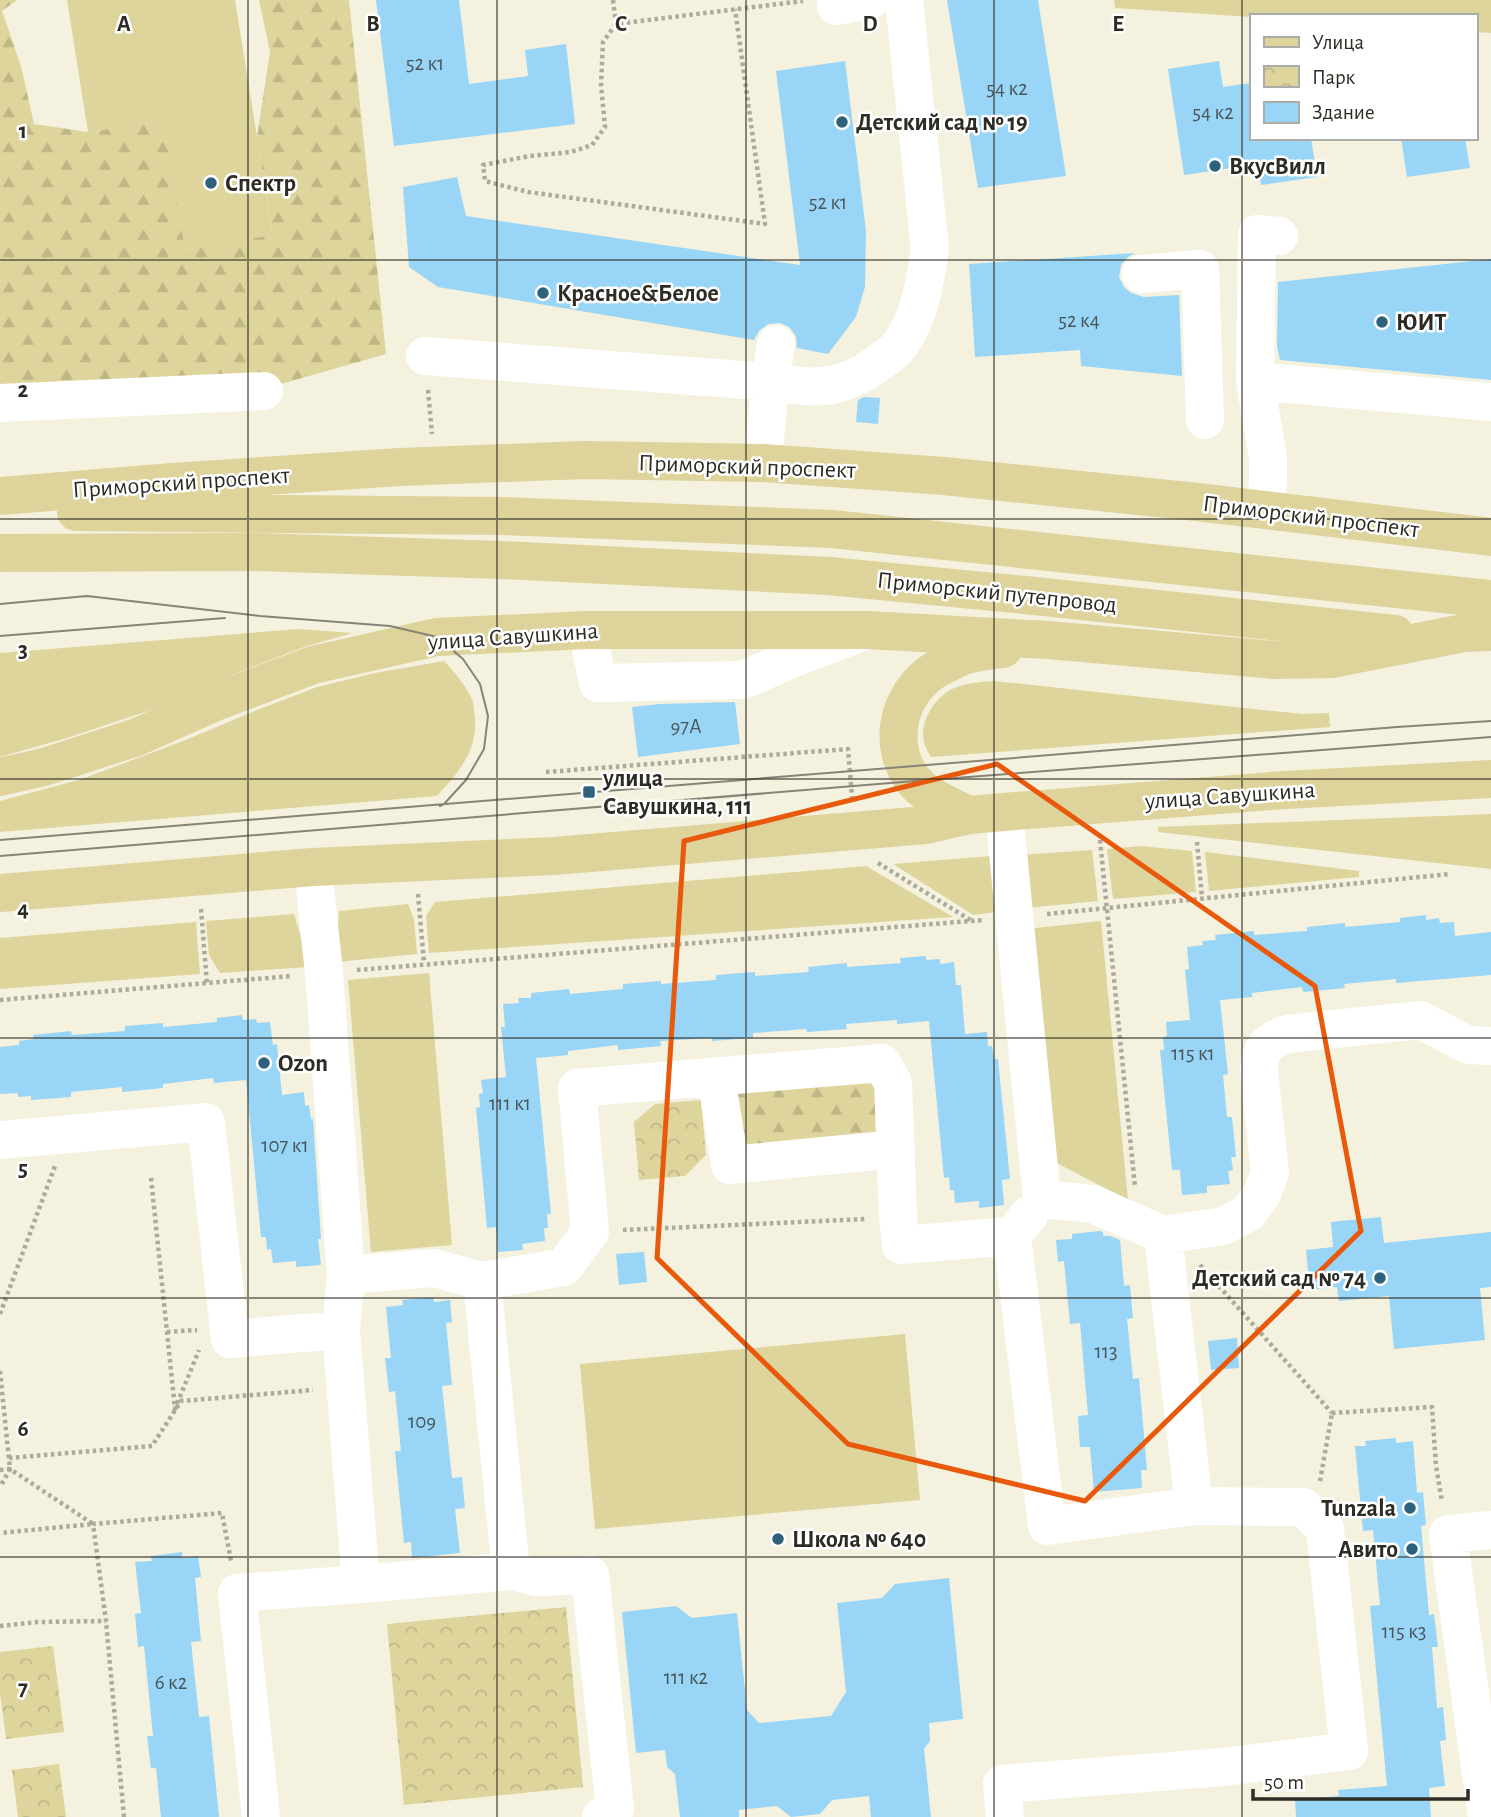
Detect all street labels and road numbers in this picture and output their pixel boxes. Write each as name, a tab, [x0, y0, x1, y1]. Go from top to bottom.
street label: Приморский проспект	[638, 451, 856, 483]
street label: Приморский проспект	[72, 463, 291, 503]
street label: Приморский проспект	[1201, 492, 1421, 542]
street label: Приморский путепровод	[876, 568, 1118, 618]
street label: улица Савушкина	[426, 619, 599, 655]
street label: улица Савушкина	[1143, 778, 1316, 814]

